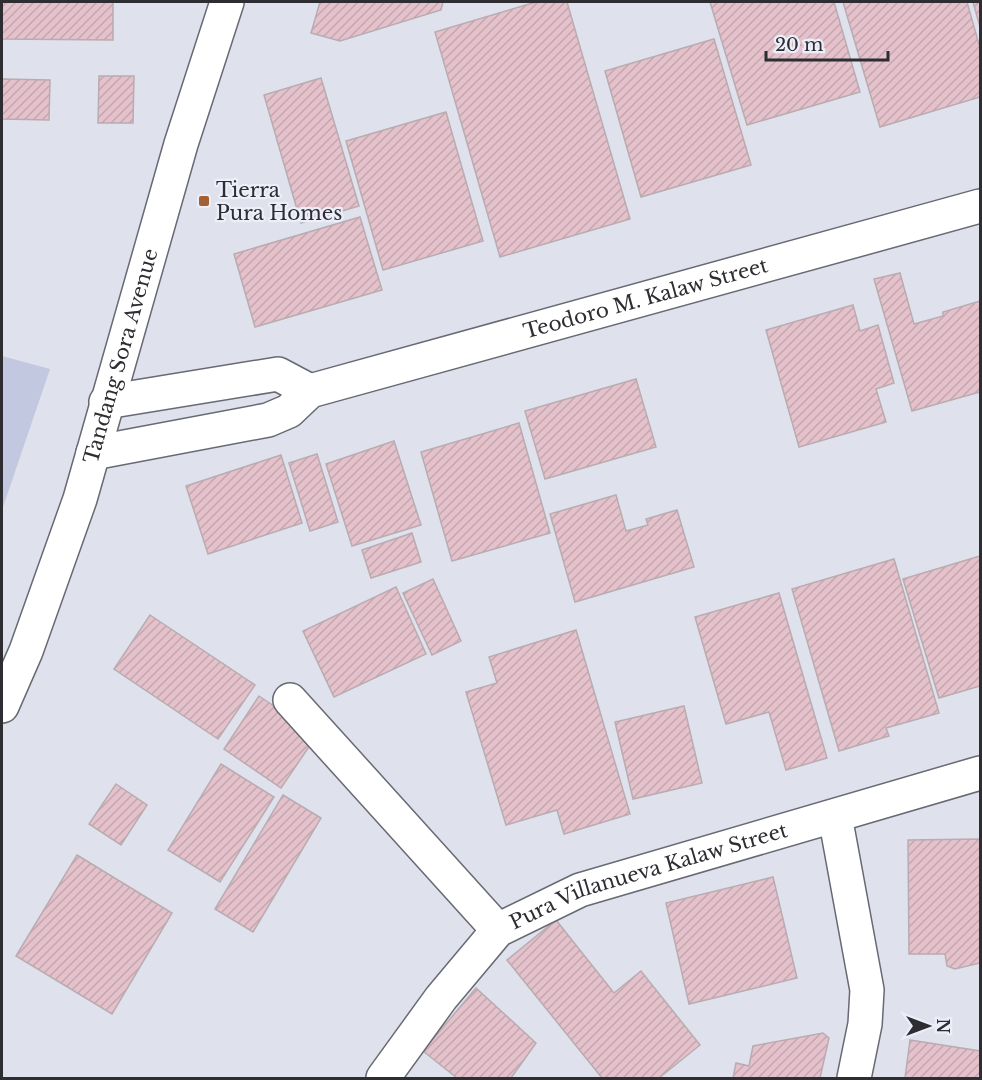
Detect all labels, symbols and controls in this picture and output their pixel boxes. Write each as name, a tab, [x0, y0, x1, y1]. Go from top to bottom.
scale bar	[766, 24, 888, 62]
text: 20 m	[775, 34, 823, 56]
place label: Tierra Pura Homes	[216, 178, 342, 225]
marker: Tierra Pura Homes	[197, 194, 211, 208]
street label: Tandang Sora Avenue	[79, 246, 163, 466]
street label: Teodoro M. Kalaw Street	[521, 253, 771, 344]
street label: Pura Villanueva Kalaw Street	[506, 818, 790, 935]
north arrow	[898, 996, 958, 1056]
text: N	[933, 1018, 953, 1034]

